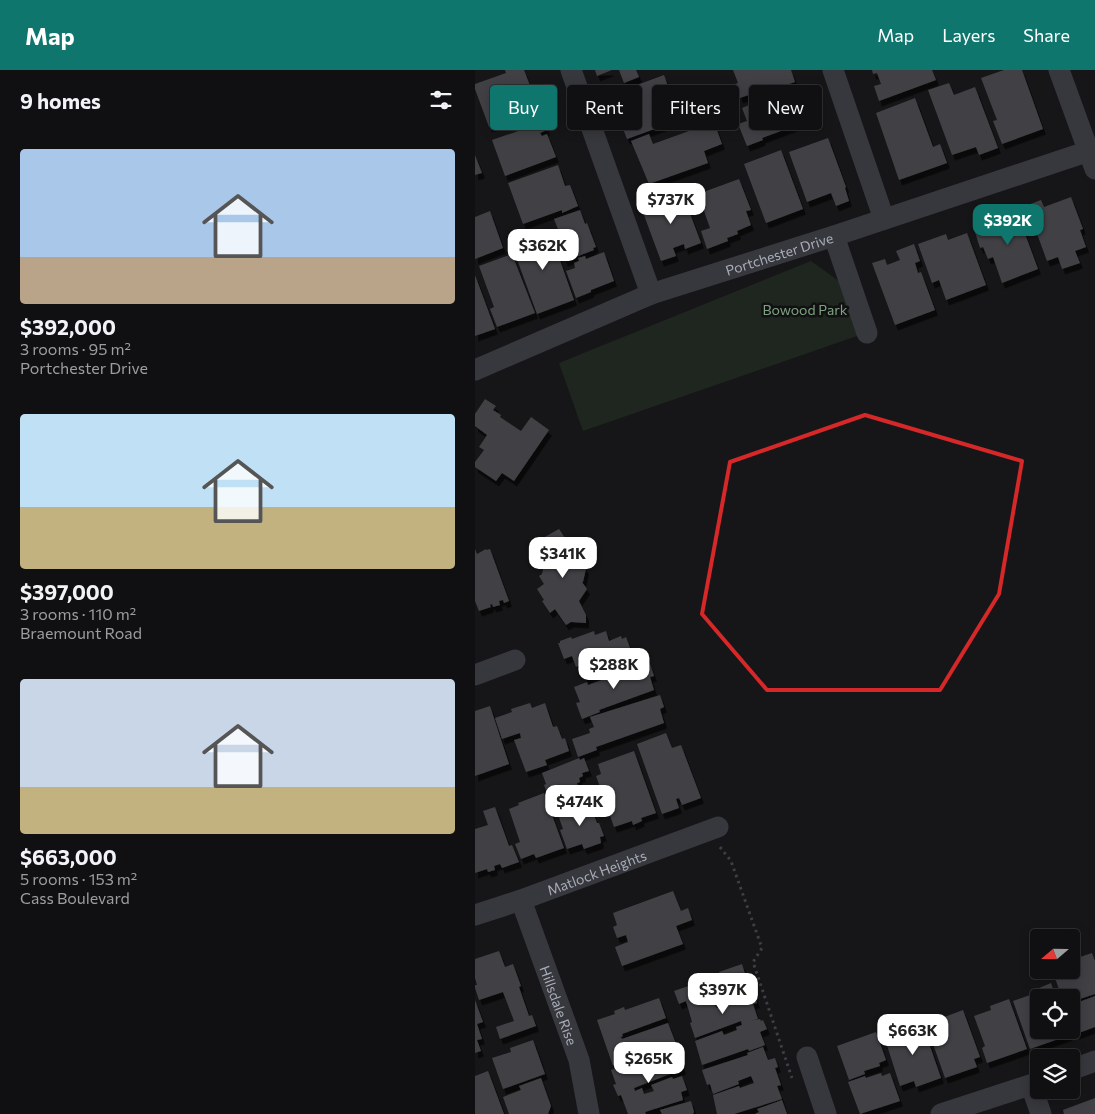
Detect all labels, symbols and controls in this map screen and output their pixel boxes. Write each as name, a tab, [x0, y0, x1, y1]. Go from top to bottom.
text: Map	[25, 21, 75, 50]
text: Map	[877, 24, 914, 46]
text: Layers	[942, 24, 995, 46]
text: Share	[1023, 24, 1070, 46]
chip: Buy	[490, 85, 557, 130]
chip: Rent	[567, 85, 642, 130]
chip: Filters	[652, 85, 739, 130]
chip: New	[749, 85, 822, 130]
icon: filters	[427, 86, 455, 114]
text: 9 homes	[20, 88, 101, 113]
icon: home	[193, 181, 283, 271]
pin: $737K	[636, 182, 706, 225]
text: $737K	[647, 189, 695, 208]
pin: $392K	[973, 204, 1043, 246]
text: $392K	[984, 210, 1032, 229]
pin: $362K	[508, 228, 578, 271]
street label: Portchester Drive	[723, 228, 835, 278]
text: $362K	[519, 235, 567, 254]
park label: Bowood Park	[763, 301, 848, 318]
text: $392,000	[20, 314, 116, 339]
text: 3 rooms · 95 m²	[20, 339, 131, 358]
text: Portchester Drive	[20, 358, 148, 377]
icon: home	[193, 446, 283, 536]
pin: $341K	[528, 536, 598, 579]
text: $341K	[540, 543, 586, 562]
text: $397,000	[20, 579, 114, 604]
text: 3 rooms · 110 m²	[20, 604, 136, 623]
text: Braemount Road	[20, 623, 142, 642]
pin: $288K	[579, 648, 649, 690]
text: $288K	[589, 654, 639, 673]
icon: home	[193, 711, 283, 801]
pin: $474K	[545, 784, 615, 827]
text: $474K	[556, 791, 604, 810]
text: $663,000	[20, 844, 117, 869]
street label: Matlock Heights	[545, 846, 649, 898]
text: 5 rooms · 153 m²	[20, 869, 137, 888]
text: Cass Boulevard	[20, 888, 130, 907]
north arrow	[1030, 929, 1080, 979]
map controls	[1030, 929, 1080, 1099]
street label: Hillsdale Rise	[537, 963, 581, 1047]
pin: $397K	[688, 972, 758, 1015]
text: $397K	[699, 979, 747, 998]
button: locate	[1030, 989, 1080, 1039]
pin: $663K	[878, 1014, 948, 1056]
text: $663K	[888, 1020, 938, 1039]
pin: $265K	[614, 1042, 684, 1084]
text: $265K	[625, 1048, 673, 1067]
button: layers	[1030, 1049, 1080, 1099]

